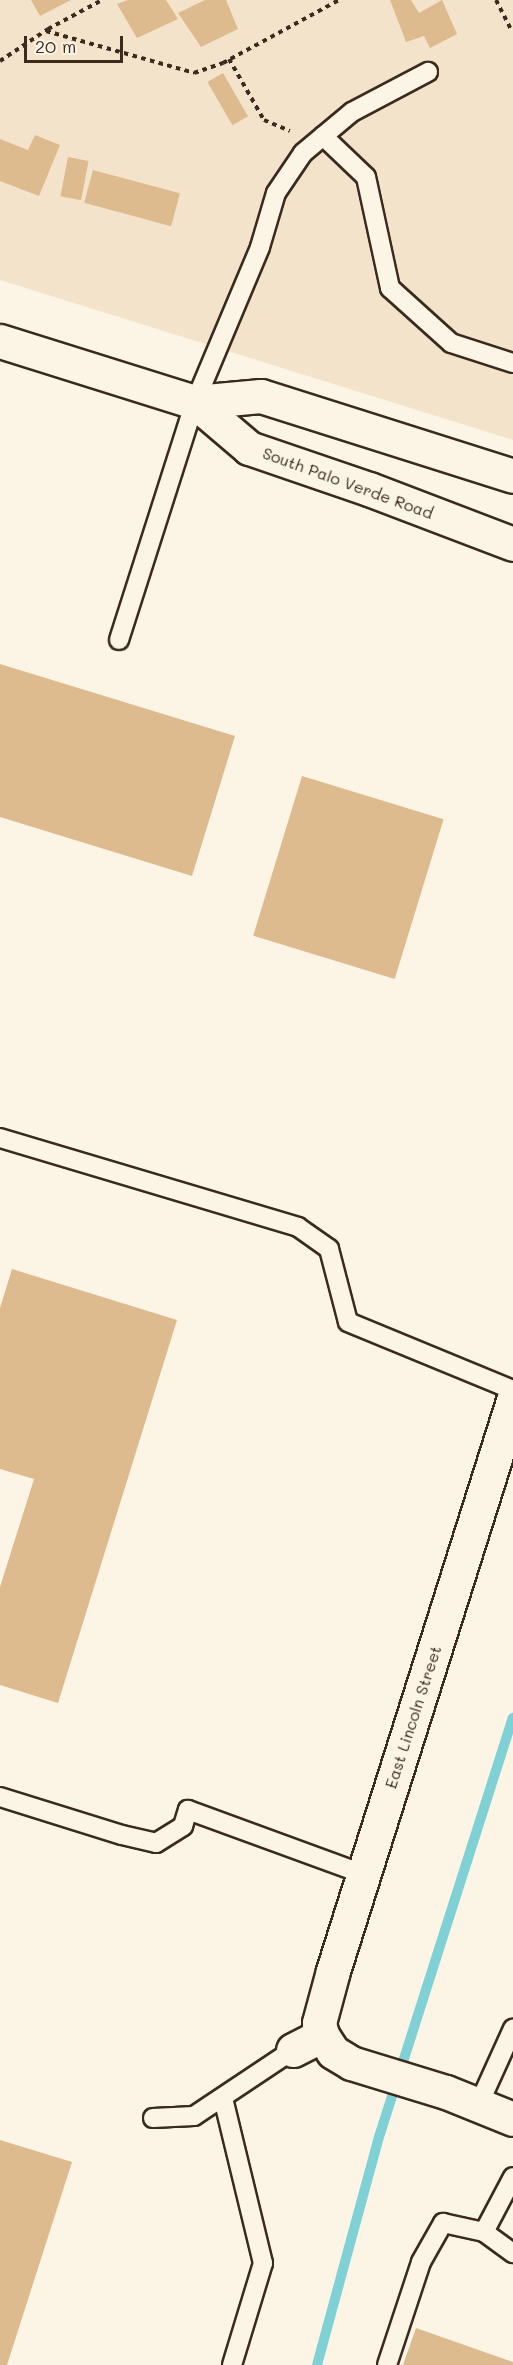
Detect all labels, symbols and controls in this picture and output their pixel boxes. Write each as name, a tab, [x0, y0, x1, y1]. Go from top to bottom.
scale bar	[27, 24, 126, 62]
text: 20 m	[35, 34, 76, 58]
street label: South Palo Verde Road	[260, 443, 436, 523]
street label: East Lincoln Street	[381, 1643, 445, 1791]

